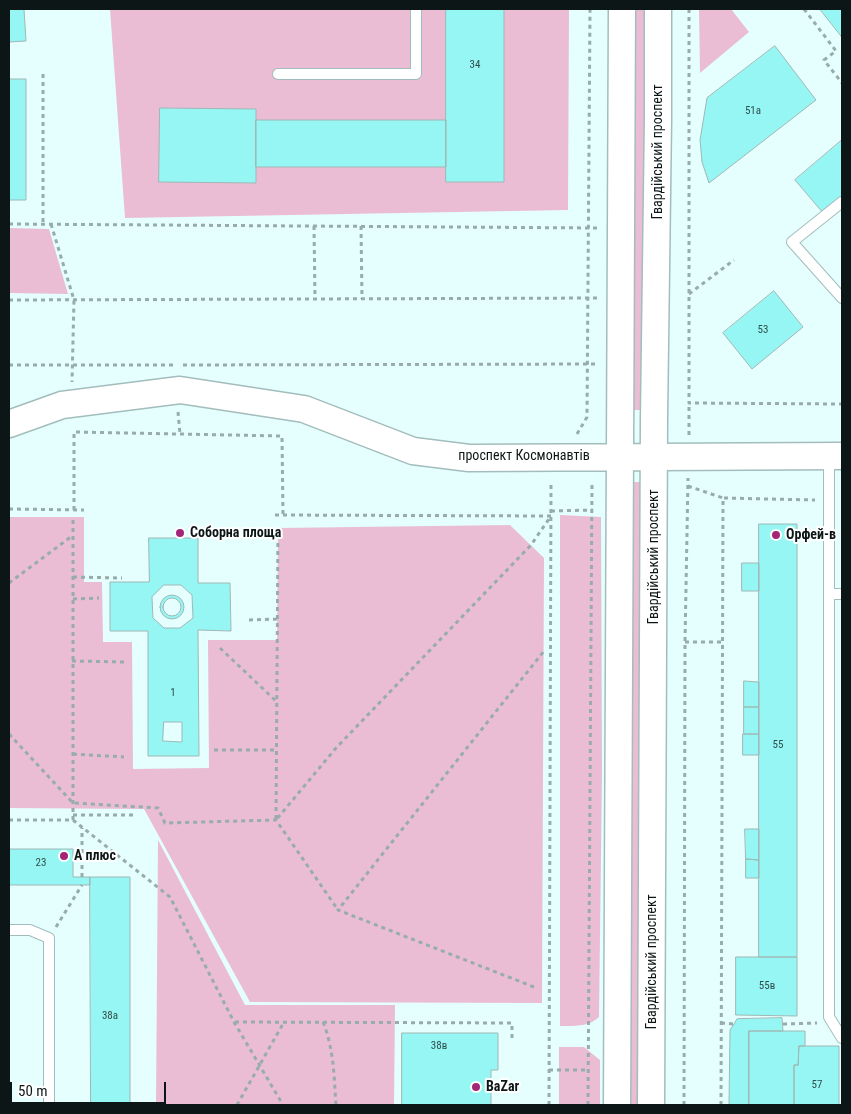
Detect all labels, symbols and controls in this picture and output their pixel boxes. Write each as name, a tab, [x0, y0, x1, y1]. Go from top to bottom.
house number: 34	[470, 58, 480, 72]
street label: Гвардійський проспект	[650, 84, 666, 220]
house number: 51а	[745, 104, 761, 118]
house number: 53	[758, 323, 768, 337]
street label: проспект Космонавтів	[458, 448, 590, 464]
street label: Гвардійський проспект	[646, 489, 662, 625]
place label: Соборна площа	[190, 525, 281, 541]
marker: Соборна площа	[174, 527, 186, 539]
place label: Орфей-в	[786, 527, 836, 543]
marker: Орфей-в	[770, 529, 782, 541]
house number: 1	[170, 686, 176, 700]
house number: 55	[773, 738, 783, 752]
place label: А плюс	[74, 848, 116, 864]
marker: А плюс	[58, 850, 70, 862]
house number: 23	[36, 856, 46, 870]
street label: Гвардійський проспект	[644, 894, 660, 1030]
house number: 55в	[759, 979, 775, 993]
house number: 38а	[102, 1009, 118, 1023]
house number: 38в	[431, 1039, 447, 1053]
scale bar	[12, 1072, 169, 1104]
house number: 57	[812, 1078, 822, 1092]
place label: BaZar	[486, 1079, 519, 1095]
marker: BaZar	[470, 1081, 482, 1093]
text: 50 m	[18, 1082, 48, 1100]

